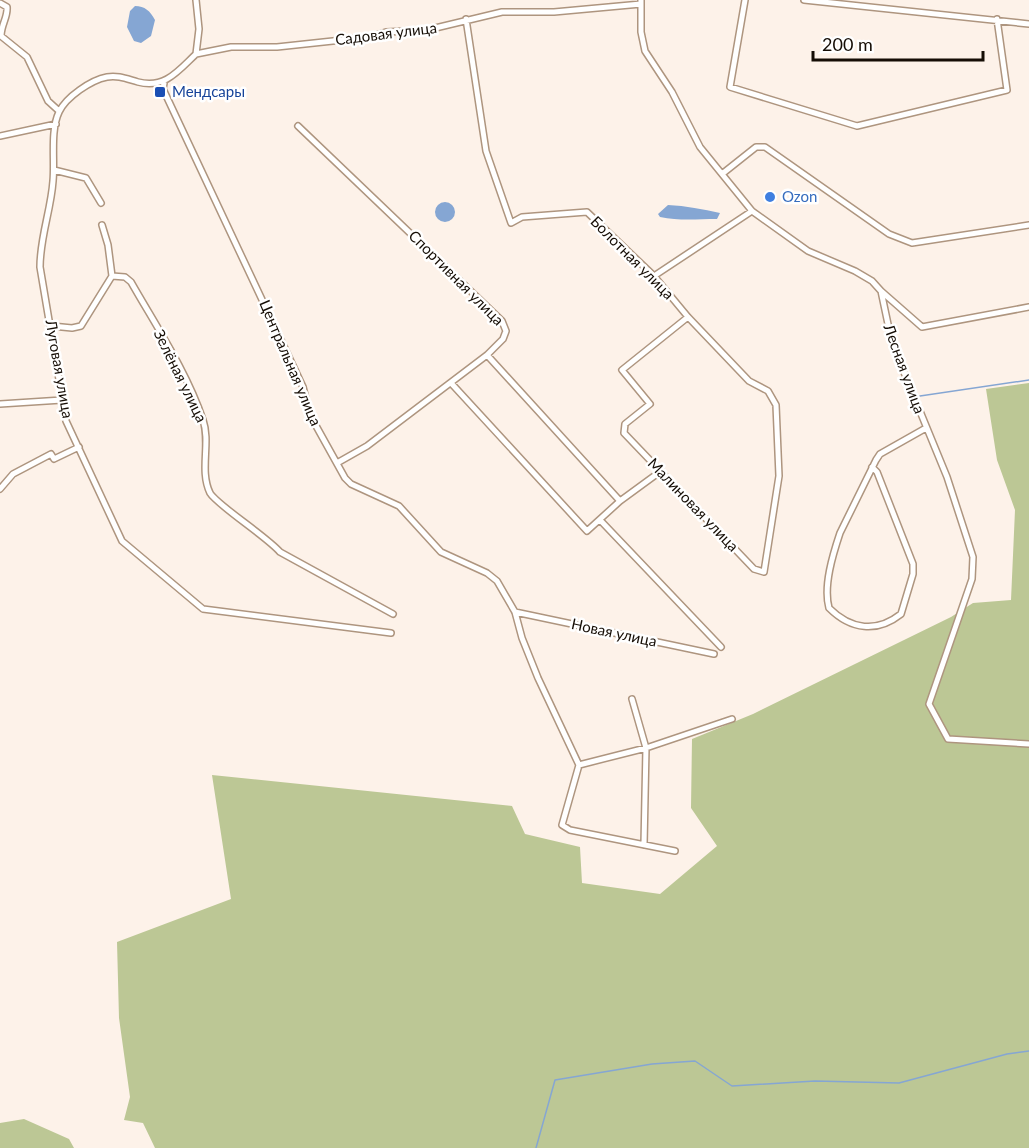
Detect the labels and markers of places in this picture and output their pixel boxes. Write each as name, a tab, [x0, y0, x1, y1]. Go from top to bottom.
place label: Мендсары	[172, 82, 245, 100]
marker: Мендсары	[153, 85, 167, 99]
place label: Ozon	[782, 187, 817, 205]
marker: Ozon	[763, 190, 777, 204]

